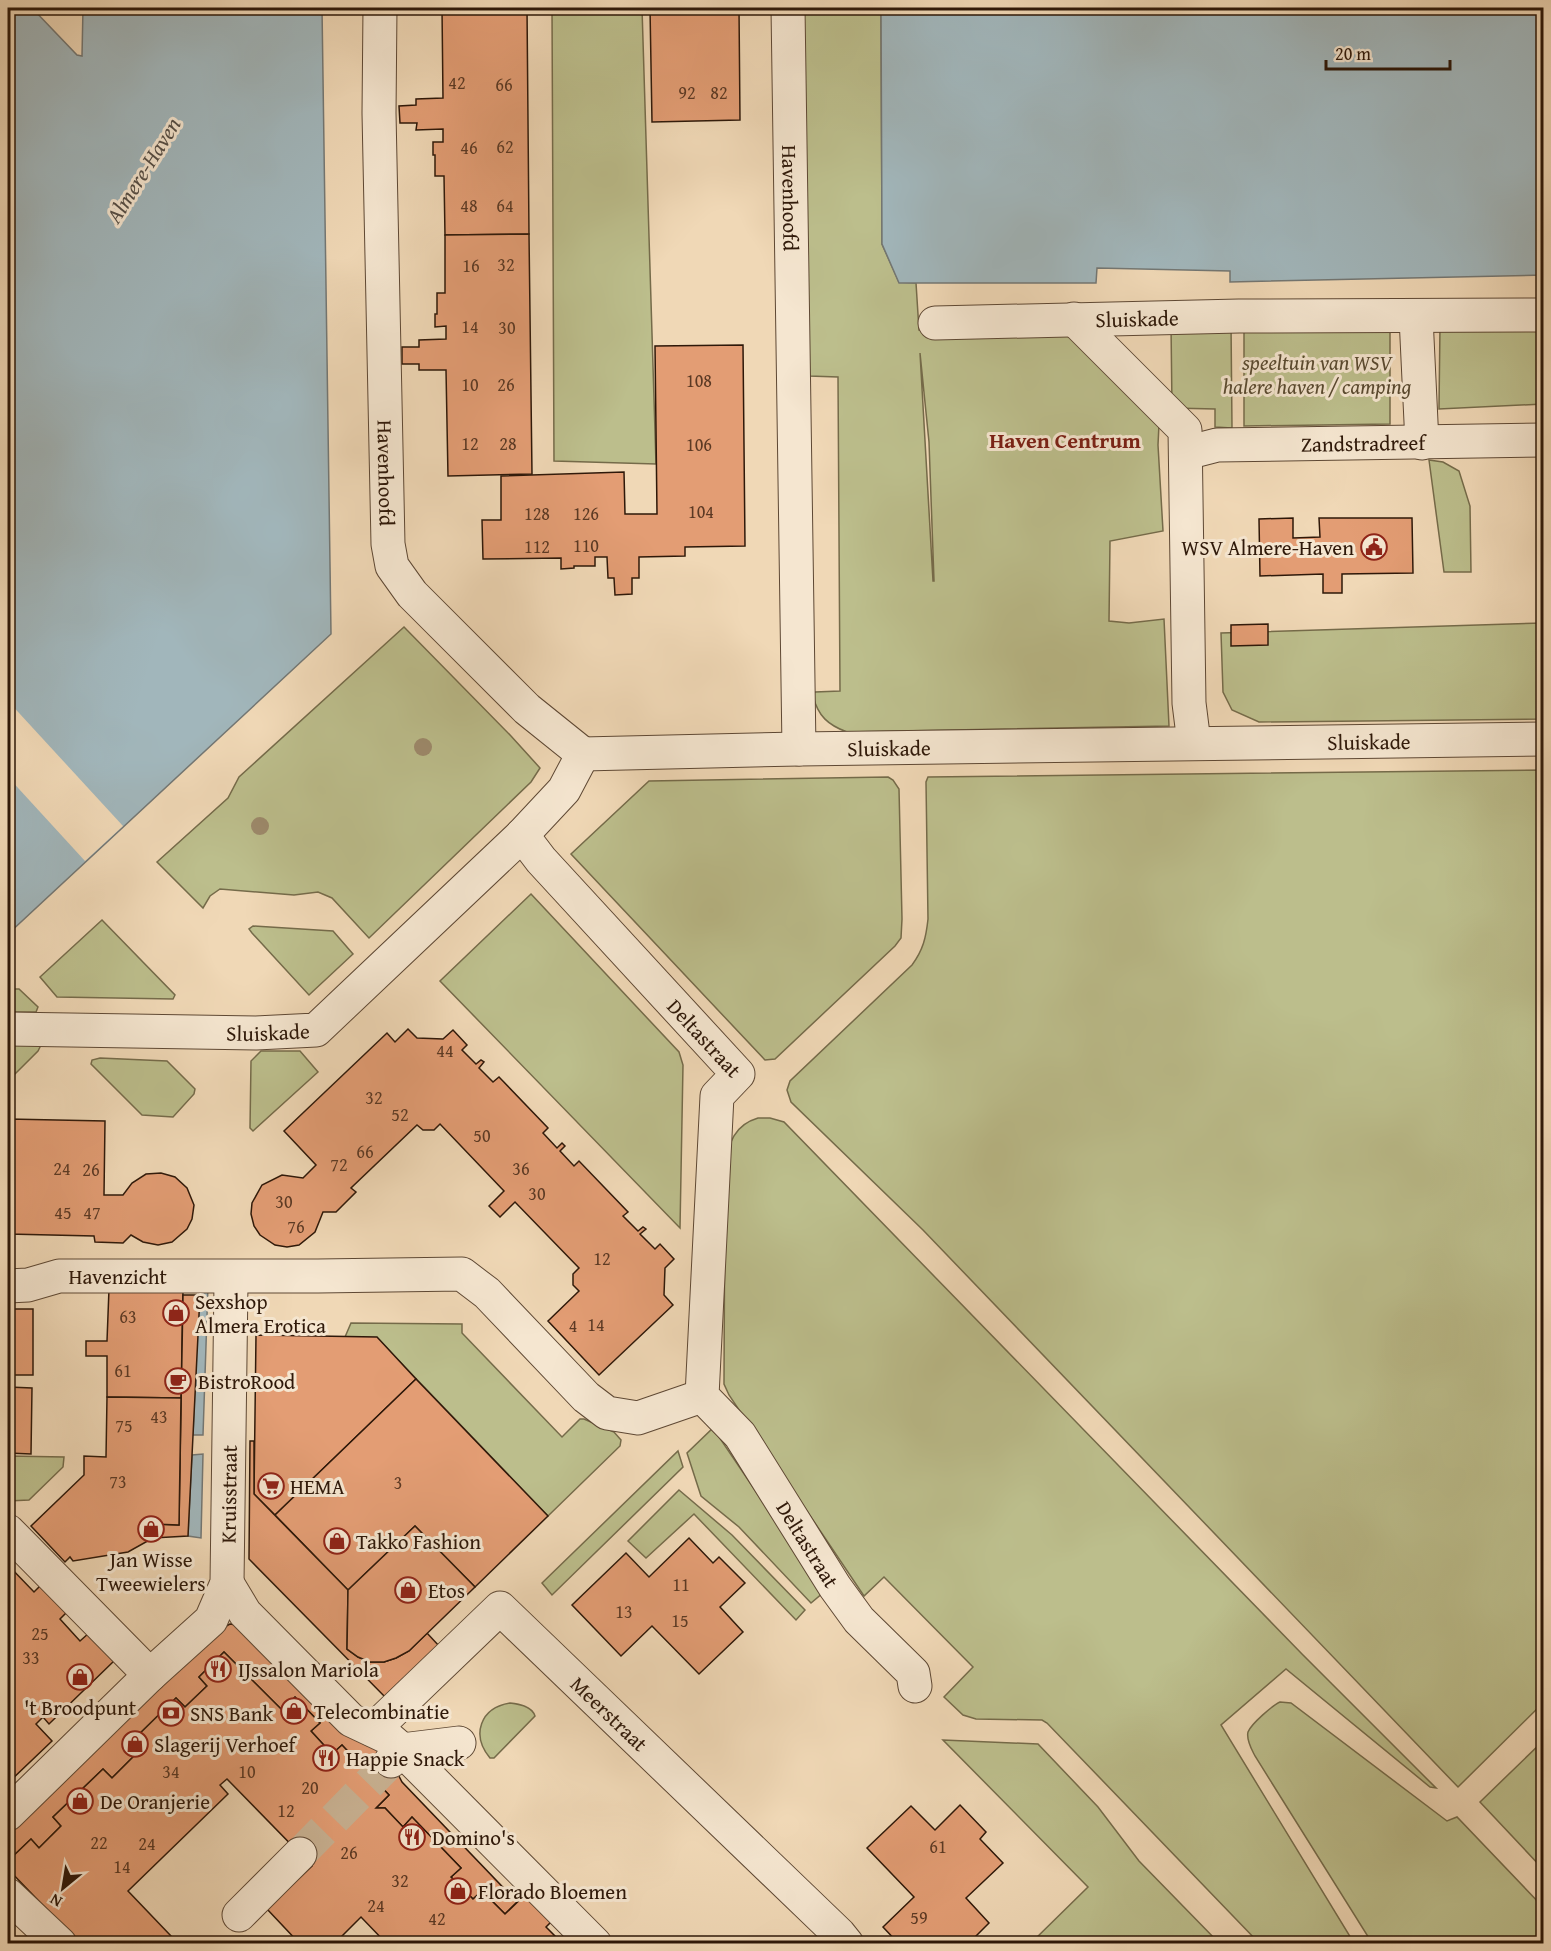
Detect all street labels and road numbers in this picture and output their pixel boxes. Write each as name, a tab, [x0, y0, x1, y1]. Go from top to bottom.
street label: Havenhoofd	[775, 145, 807, 252]
street label: Sluiskade	[1095, 302, 1179, 335]
street label: Havenhoofd	[370, 419, 403, 527]
street label: Zandstradreef	[1301, 426, 1428, 459]
street label: Sluiskade	[1327, 725, 1411, 757]
street label: Sluiskade	[847, 732, 931, 764]
street label: Deltastraat	[660, 991, 749, 1085]
street label: Sluiskade	[226, 1015, 311, 1049]
street label: Havenzicht	[68, 1261, 168, 1292]
street label: Kruisstraat	[212, 1444, 244, 1543]
street label: Deltastraat	[769, 1494, 847, 1594]
street label: Meerstraat	[564, 1668, 656, 1759]

